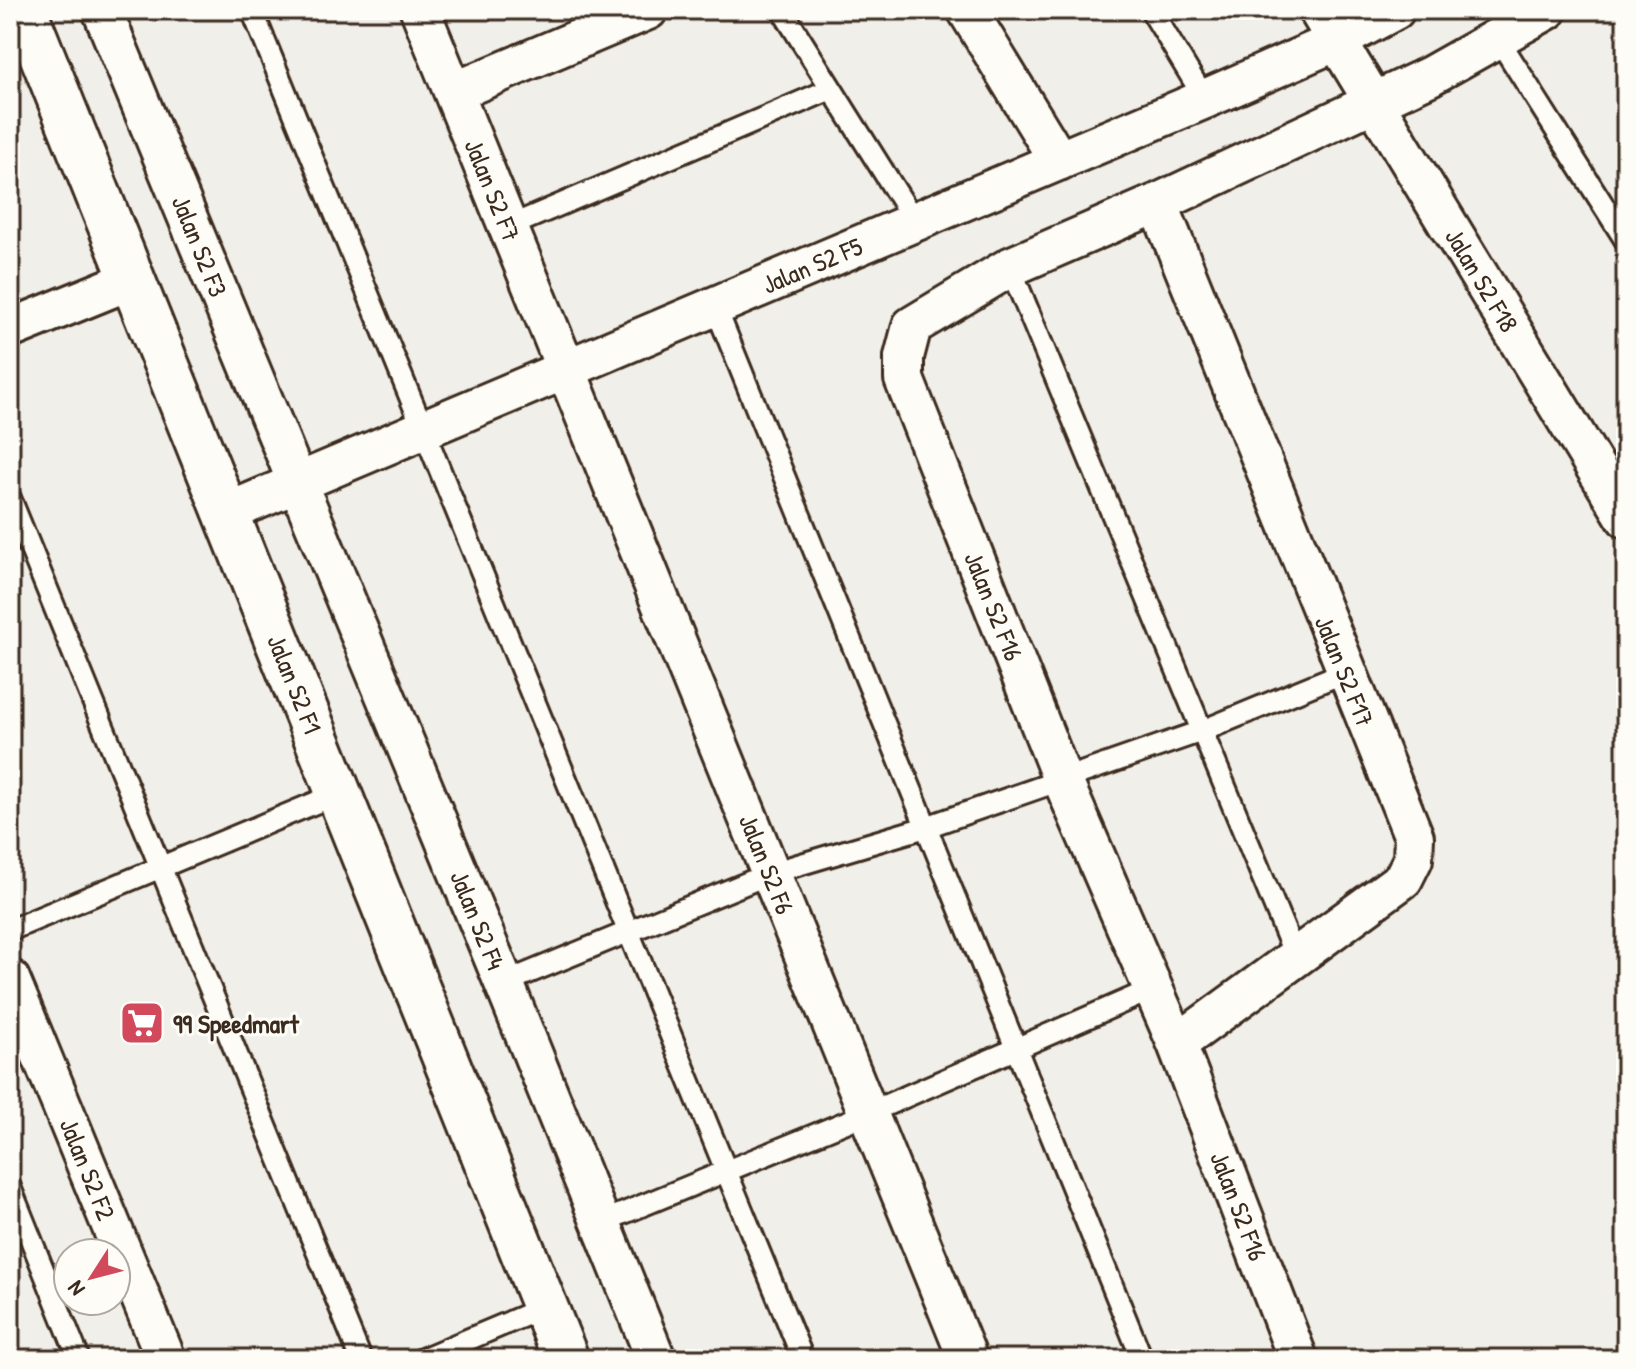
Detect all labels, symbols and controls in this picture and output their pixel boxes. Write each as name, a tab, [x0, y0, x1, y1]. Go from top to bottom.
street label: Jalan S2 F7	[457, 134, 529, 246]
street label: Jalan S2 F3	[164, 190, 236, 302]
street label: Jalan S2 F18	[1437, 222, 1527, 338]
street label: Jalan S2 F5	[757, 228, 867, 302]
street label: Jalan S2 F16	[956, 546, 1032, 666]
street label: Jalan S2 F17	[1307, 610, 1383, 732]
street label: Jalan S2 F1	[259, 629, 331, 739]
street label: Jalan S2 F6	[731, 809, 803, 919]
street label: Jalan S2 F4	[442, 865, 514, 975]
supermarket icon: 99 Speedmart	[118, 999, 166, 1047]
place label: 99 Speedmart	[173, 1006, 300, 1042]
street label: Jalan S2 F2	[52, 1113, 124, 1225]
street label: Jalan S2 F16	[1202, 1146, 1276, 1266]
north arrow	[52, 1237, 132, 1317]
text: N	[60, 1275, 91, 1302]

